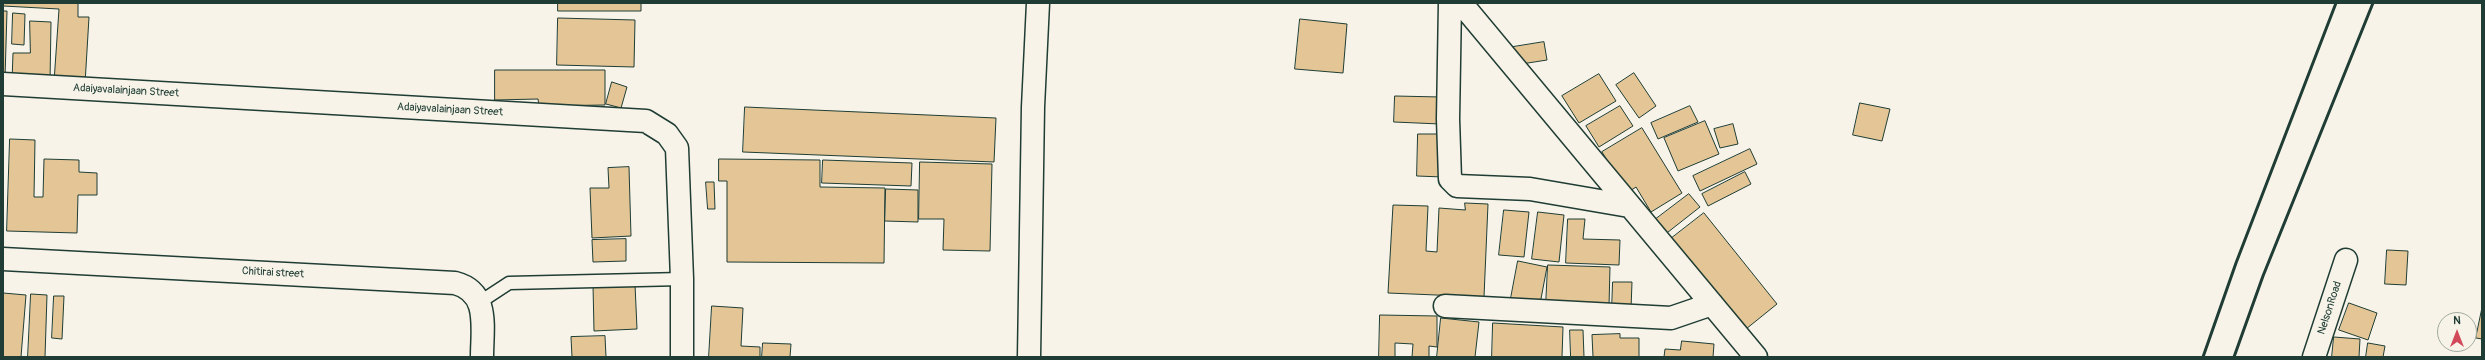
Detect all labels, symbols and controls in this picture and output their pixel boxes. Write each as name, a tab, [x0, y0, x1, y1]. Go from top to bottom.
street label: Adaiyavalainjaan Street	[73, 82, 179, 100]
street label: Adaiyavalainjaan Street	[397, 101, 503, 119]
street label: Chitirai street	[242, 265, 304, 281]
street label: NelsonRoad	[2315, 280, 2345, 336]
north arrow	[2437, 312, 2477, 352]
text: N	[2453, 314, 2461, 327]

